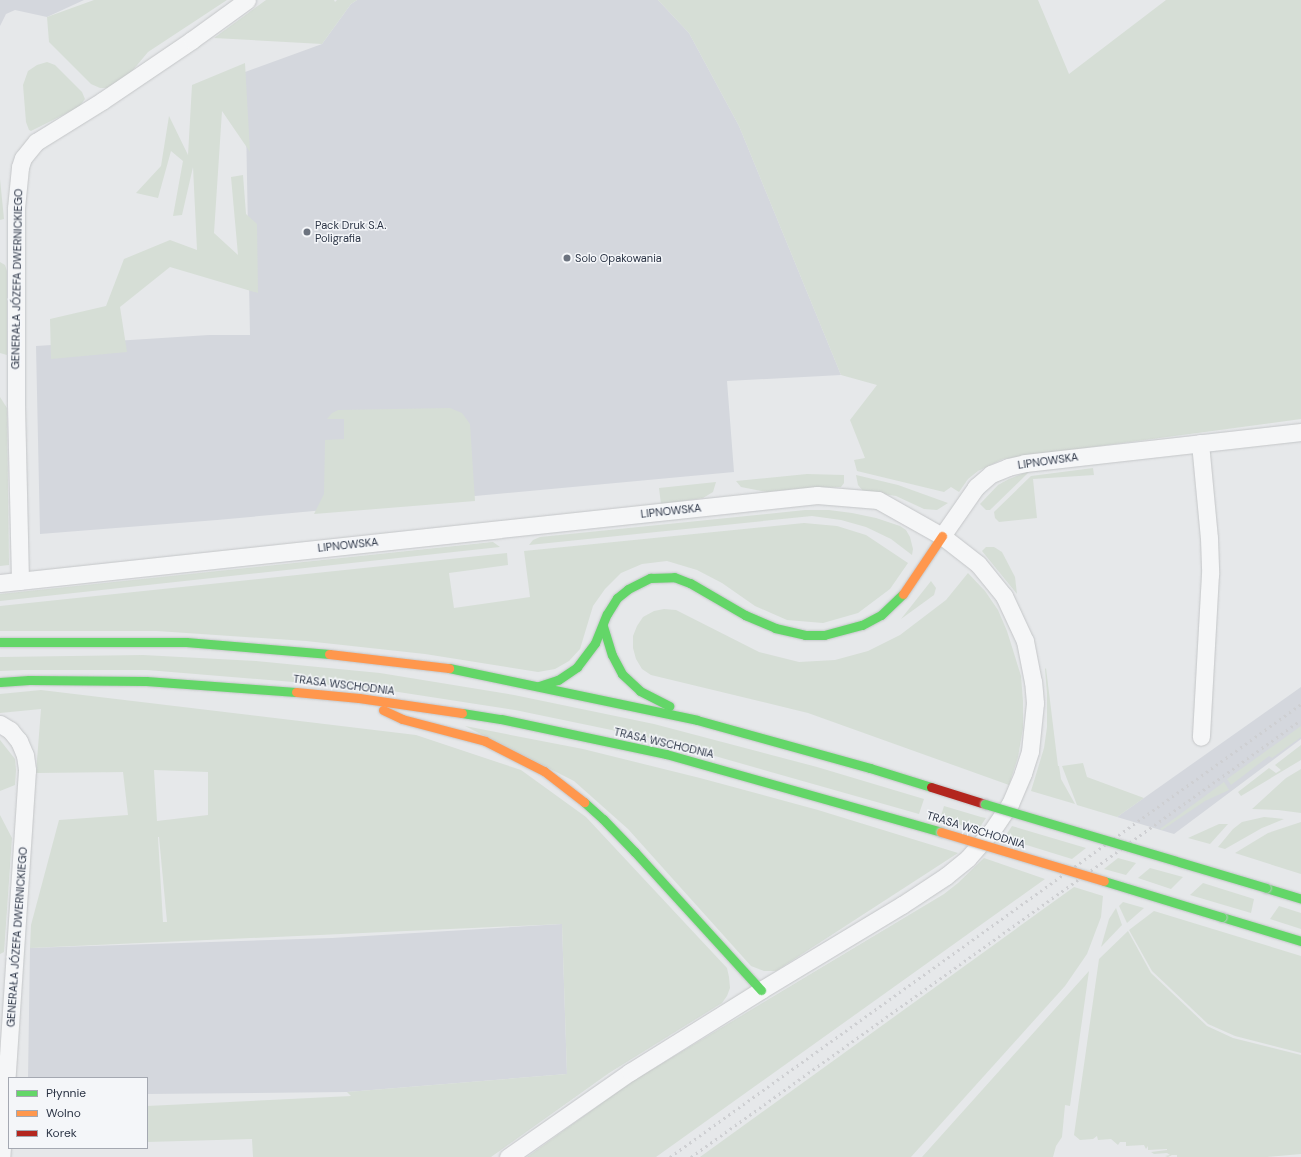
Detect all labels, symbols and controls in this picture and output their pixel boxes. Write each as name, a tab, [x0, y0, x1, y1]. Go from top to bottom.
street label: GENERAŁA JÓZEFA DWERNICKIEGO	[9, 188, 25, 370]
place label: Pack Druk S.A. Poligrafia	[315, 219, 386, 245]
marker: Pack Druk S.A. Poligrafia	[302, 227, 312, 237]
place label: Solo Opakowania	[575, 251, 662, 265]
marker: Solo Opakowania	[562, 253, 572, 263]
street label: LIPNOWSKA	[1017, 450, 1079, 472]
street label: LIPNOWSKA	[640, 501, 702, 521]
street label: LIPNOWSKA	[317, 535, 379, 555]
street label: TRASA WSCHODNIA	[292, 672, 396, 698]
street label: TRASA WSCHODNIA	[613, 725, 715, 761]
street label: TRASA WSCHODNIA	[925, 809, 1027, 851]
street label: GENERAŁA JÓZEFA DWERNICKIEGO	[4, 846, 30, 1028]
legend	[8, 1077, 148, 1149]
text: Płynnie	[46, 1085, 86, 1101]
text: Wolno	[46, 1105, 81, 1121]
text: Korek	[46, 1125, 77, 1141]

